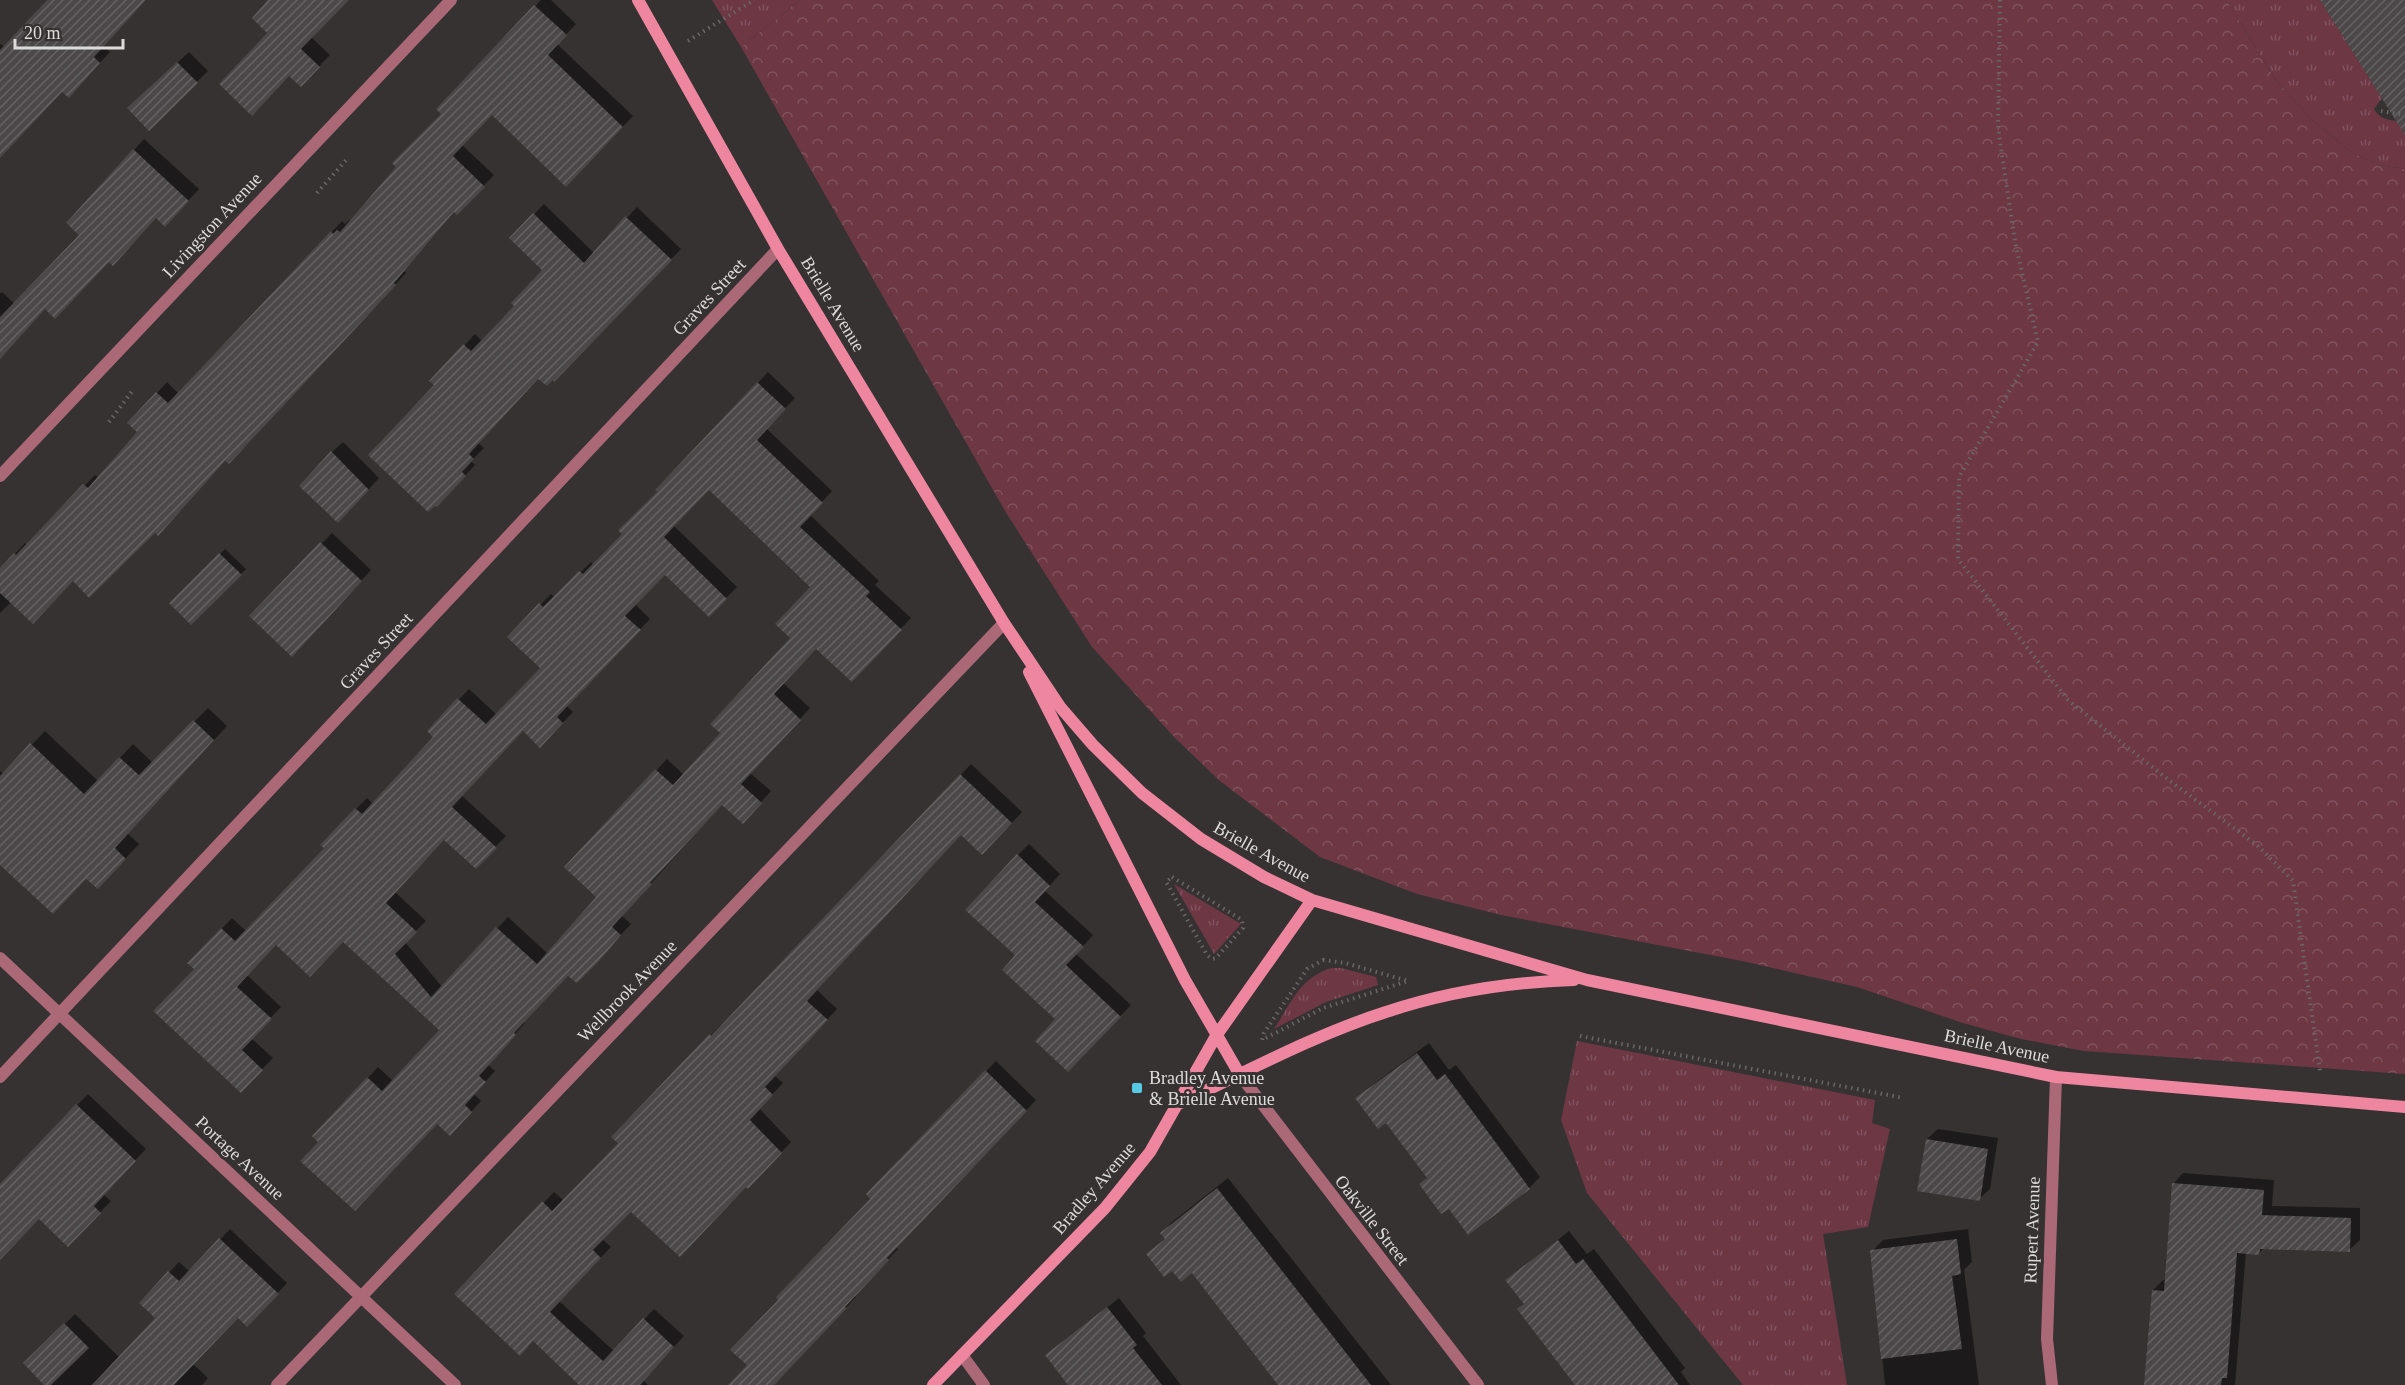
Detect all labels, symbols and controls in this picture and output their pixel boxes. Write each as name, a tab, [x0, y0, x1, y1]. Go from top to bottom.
scale bar	[15, 12, 123, 50]
text: 20 m	[24, 23, 61, 43]
street label: Livingston Avenue	[158, 168, 266, 282]
street label: Brielle Avenue	[797, 253, 869, 355]
street label: Graves Street	[668, 255, 750, 339]
street label: Graves Street	[335, 609, 417, 693]
street label: Brielle Avenue	[1210, 817, 1314, 887]
street label: Wellbrook Avenue	[573, 936, 681, 1046]
street label: Brielle Avenue	[1943, 1025, 2051, 1067]
place label: Bradley Avenue & Brielle Avenue	[1149, 1068, 1275, 1109]
marker: Bradley Avenue & Brielle Avenue	[1130, 1081, 1144, 1095]
street label: Portage Avenue	[192, 1112, 288, 1204]
street label: Bradley Avenue	[1049, 1138, 1139, 1238]
street label: Oakville Street	[1331, 1171, 1413, 1269]
street label: Rupert Avenue	[2020, 1176, 2044, 1284]

